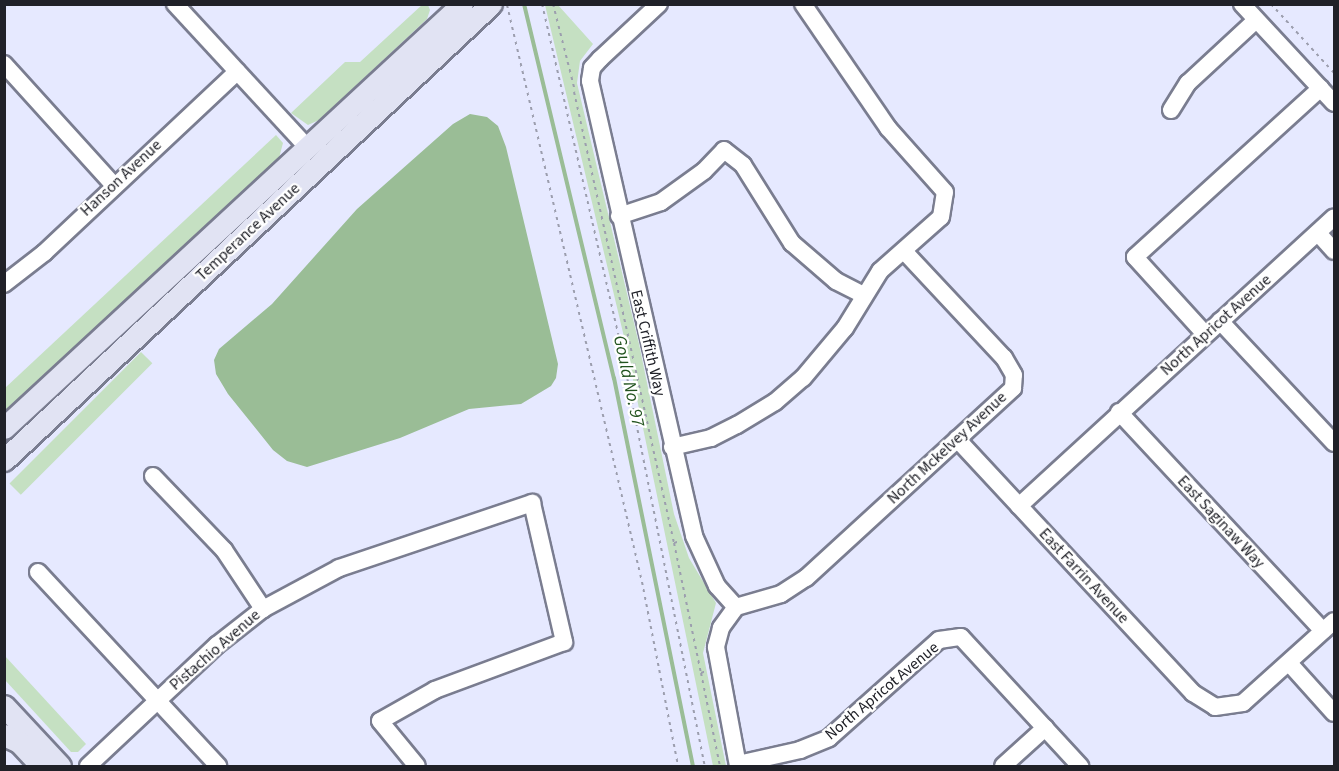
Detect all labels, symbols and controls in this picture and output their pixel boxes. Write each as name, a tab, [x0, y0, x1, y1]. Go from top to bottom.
street label: Hanson Avenue	[76, 136, 166, 220]
street label: Temperance Avenue	[192, 179, 304, 285]
street label: North Apricot Avenue	[1157, 270, 1275, 380]
street label: East Criffith Way	[626, 288, 670, 398]
water label: Gould No. 97	[608, 334, 648, 428]
street label: North Mckelvey Avenue	[883, 388, 1011, 508]
street label: East Saginaw Way	[1173, 472, 1269, 572]
street label: East Farrin Avenue	[1035, 524, 1133, 628]
street label: Pistachio Avenue	[166, 605, 264, 695]
street label: North Apricot Avenue	[821, 638, 943, 744]

